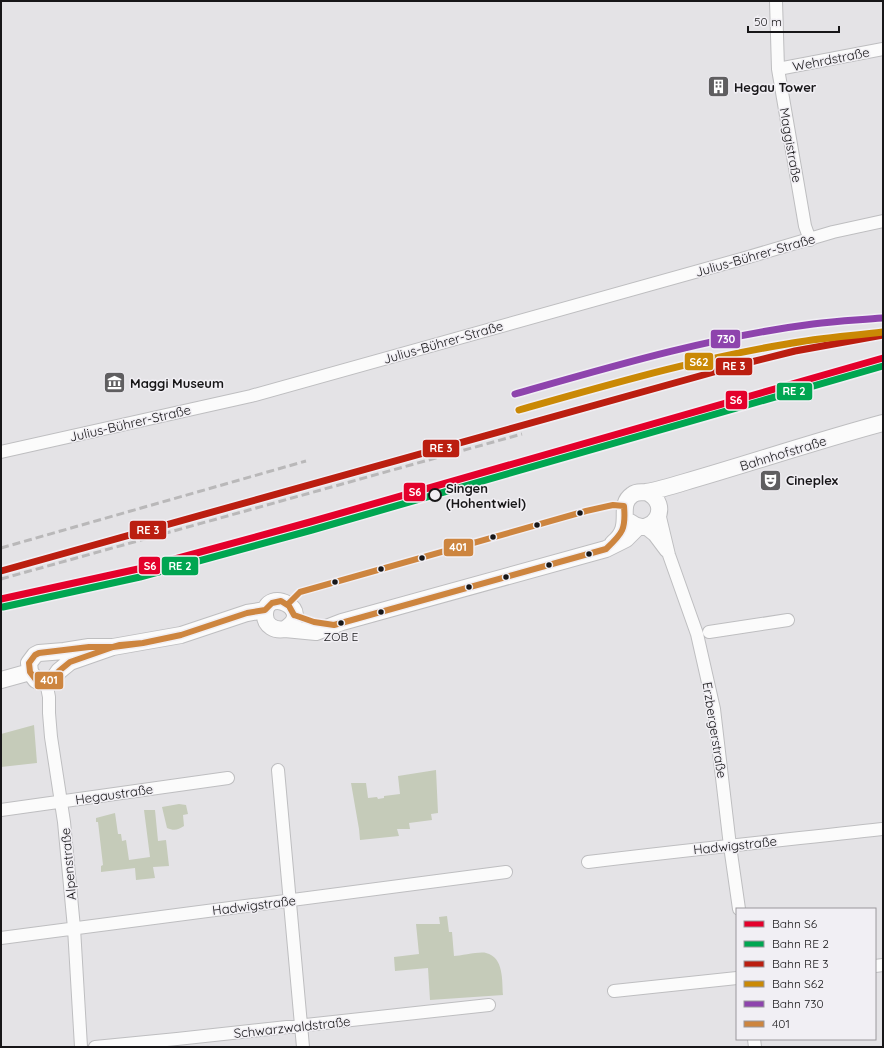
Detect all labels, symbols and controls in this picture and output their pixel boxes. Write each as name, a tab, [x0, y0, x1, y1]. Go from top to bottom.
scale bar	[748, 8, 839, 34]
text: 50 m	[754, 14, 782, 29]
street label: Wehrdstraße	[791, 44, 871, 74]
building icon: Hegau Tower	[705, 74, 731, 100]
place label: Hegau Tower	[734, 79, 817, 95]
street label: Maggistraße	[777, 106, 805, 184]
street label: Julius-Bührer-Straße	[693, 230, 817, 280]
street label: Julius-Bührer-Straße	[381, 317, 505, 367]
line badge: 730	[710, 329, 741, 349]
text: 730	[717, 332, 736, 346]
line badge: S62	[684, 352, 714, 371]
text: S62	[690, 355, 708, 369]
line badge: RE 3	[715, 357, 753, 376]
text: RE 3	[723, 359, 746, 373]
museum icon: Maggi Museum	[101, 370, 127, 396]
place label: Maggi Museum	[130, 375, 224, 391]
line badge: RE 2	[776, 382, 813, 401]
text: RE 2	[782, 384, 806, 398]
line badge: S6	[725, 390, 748, 410]
text: S6	[730, 393, 742, 407]
street label: Julius-Bührer-Straße	[68, 401, 192, 445]
street label: Bahnhofstraße	[738, 432, 828, 474]
line badge: RE 3	[422, 439, 460, 458]
text: RE 3	[430, 441, 453, 455]
theatre icon: Cineplex	[757, 467, 783, 493]
place label: Cineplex	[786, 472, 839, 488]
place label: Singen (Hohentwiel)	[446, 480, 526, 511]
line badge: S6	[403, 482, 426, 502]
text: S6	[409, 485, 421, 499]
marker: Singen (Hohentwiel)	[428, 488, 442, 502]
unlabelled marker	[575, 508, 585, 518]
line badge: RE 3	[129, 520, 167, 540]
unlabelled marker	[532, 520, 542, 530]
text: RE 3	[137, 523, 160, 537]
unlabelled marker	[488, 532, 498, 542]
line badge: 401	[443, 538, 474, 557]
text: 401	[449, 540, 467, 554]
unlabelled marker	[584, 549, 594, 559]
unlabelled marker	[417, 553, 427, 563]
line badge: S6	[138, 556, 161, 575]
line badge: RE 2	[161, 556, 199, 576]
text: S6	[144, 559, 156, 573]
text: RE 2	[168, 559, 192, 573]
unlabelled marker	[544, 560, 554, 570]
unlabelled marker	[376, 564, 386, 574]
unlabelled marker	[501, 572, 511, 582]
unlabelled marker	[330, 577, 340, 587]
unlabelled marker	[464, 582, 474, 592]
unlabelled marker	[376, 607, 386, 617]
marker: ZOB E	[336, 618, 346, 628]
place label: ZOB E	[324, 629, 359, 644]
line badge: 401	[34, 671, 64, 690]
text: 401	[40, 673, 58, 687]
street label: Erzbergerstraße	[699, 681, 731, 779]
street label: Hegaustraße	[74, 781, 154, 807]
street label: Alpenstraße	[57, 827, 79, 901]
street label: Hadwigstraße	[692, 833, 778, 857]
street label: Hadwigstraße	[211, 892, 297, 918]
legend	[736, 908, 876, 1040]
text: Bahn S6	[772, 916, 818, 931]
text: Bahn RE 2	[772, 936, 829, 951]
text: Bahn RE 3	[772, 956, 829, 971]
text: Bahn S62	[772, 976, 824, 991]
text: Bahn 730	[772, 996, 824, 1011]
street label: Schwarzwaldstraße	[233, 1013, 351, 1041]
text: 401	[772, 1016, 790, 1031]

